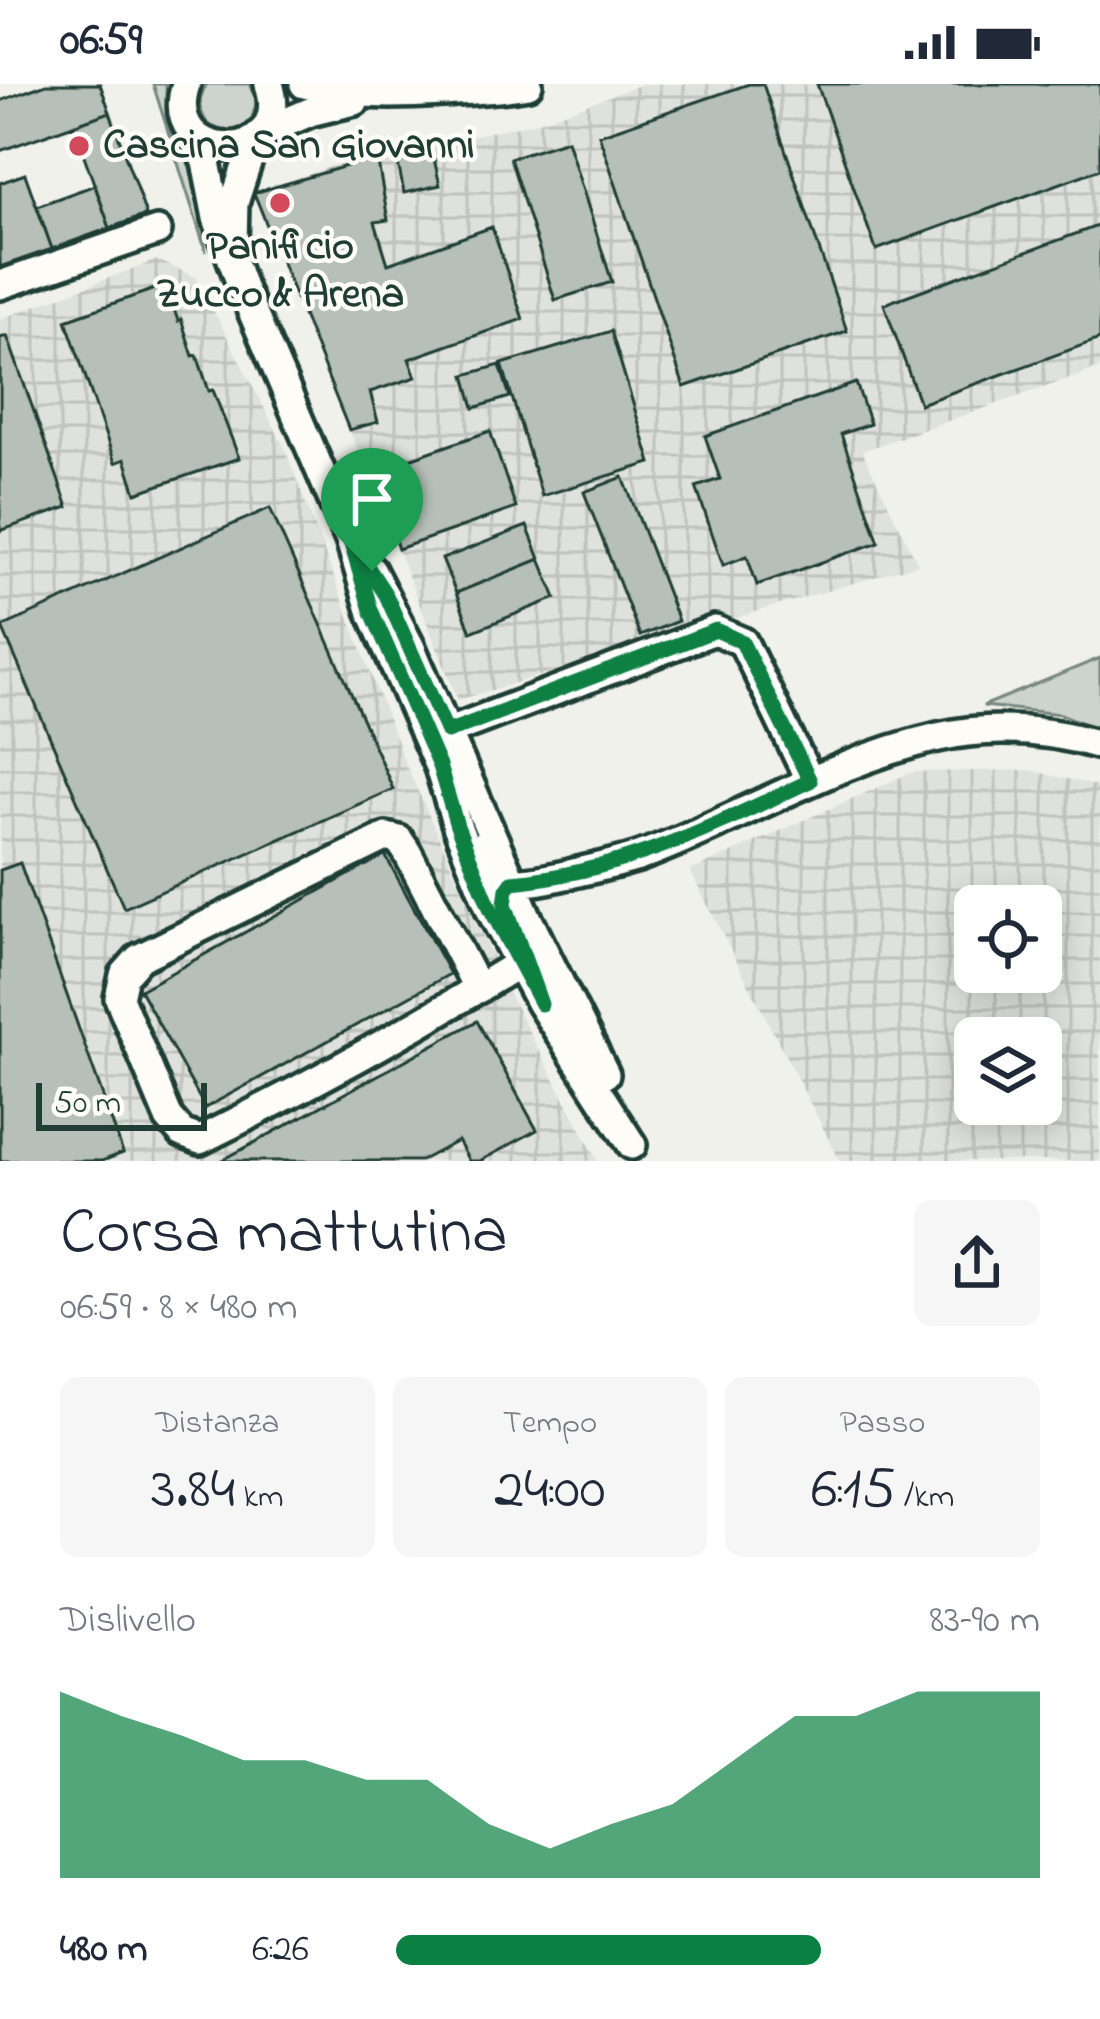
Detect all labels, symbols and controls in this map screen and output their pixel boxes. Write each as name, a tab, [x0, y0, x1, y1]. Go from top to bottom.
text: 06:59	[60, 9, 142, 75]
place label: Cascina San Giovanni	[103, 116, 475, 177]
marker: Cascina San Giovanni	[66, 133, 92, 159]
marker: Panificio Zucco & Arena	[267, 190, 293, 216]
place label: Panificio Zucco & Arena	[156, 217, 404, 326]
pin	[321, 448, 423, 571]
icon: arrive	[339, 466, 405, 532]
map controls	[954, 885, 1062, 1125]
button: locate	[954, 885, 1062, 993]
button: layers	[954, 1017, 1062, 1125]
scale bar	[36, 1077, 207, 1130]
text: 50 m	[54, 1080, 121, 1128]
text: Corsa mattutina	[60, 1187, 508, 1283]
button: share	[914, 1200, 1040, 1326]
text: 06:59 · 8 × 480 m	[60, 1280, 297, 1337]
text: Distanza	[155, 1400, 279, 1448]
text: Tempo	[503, 1400, 597, 1448]
text: Passo	[840, 1400, 926, 1448]
text: 3.84	[151, 1448, 235, 1535]
text: 24:00	[494, 1448, 606, 1535]
text: 6:15	[811, 1448, 896, 1535]
text: km	[235, 1474, 284, 1522]
text: /km	[896, 1474, 954, 1522]
text: Dislivello	[60, 1593, 196, 1650]
text: 83–90 m	[929, 1593, 1040, 1650]
text: 480 m	[60, 1922, 148, 1979]
text: 6:26	[252, 1922, 309, 1979]

